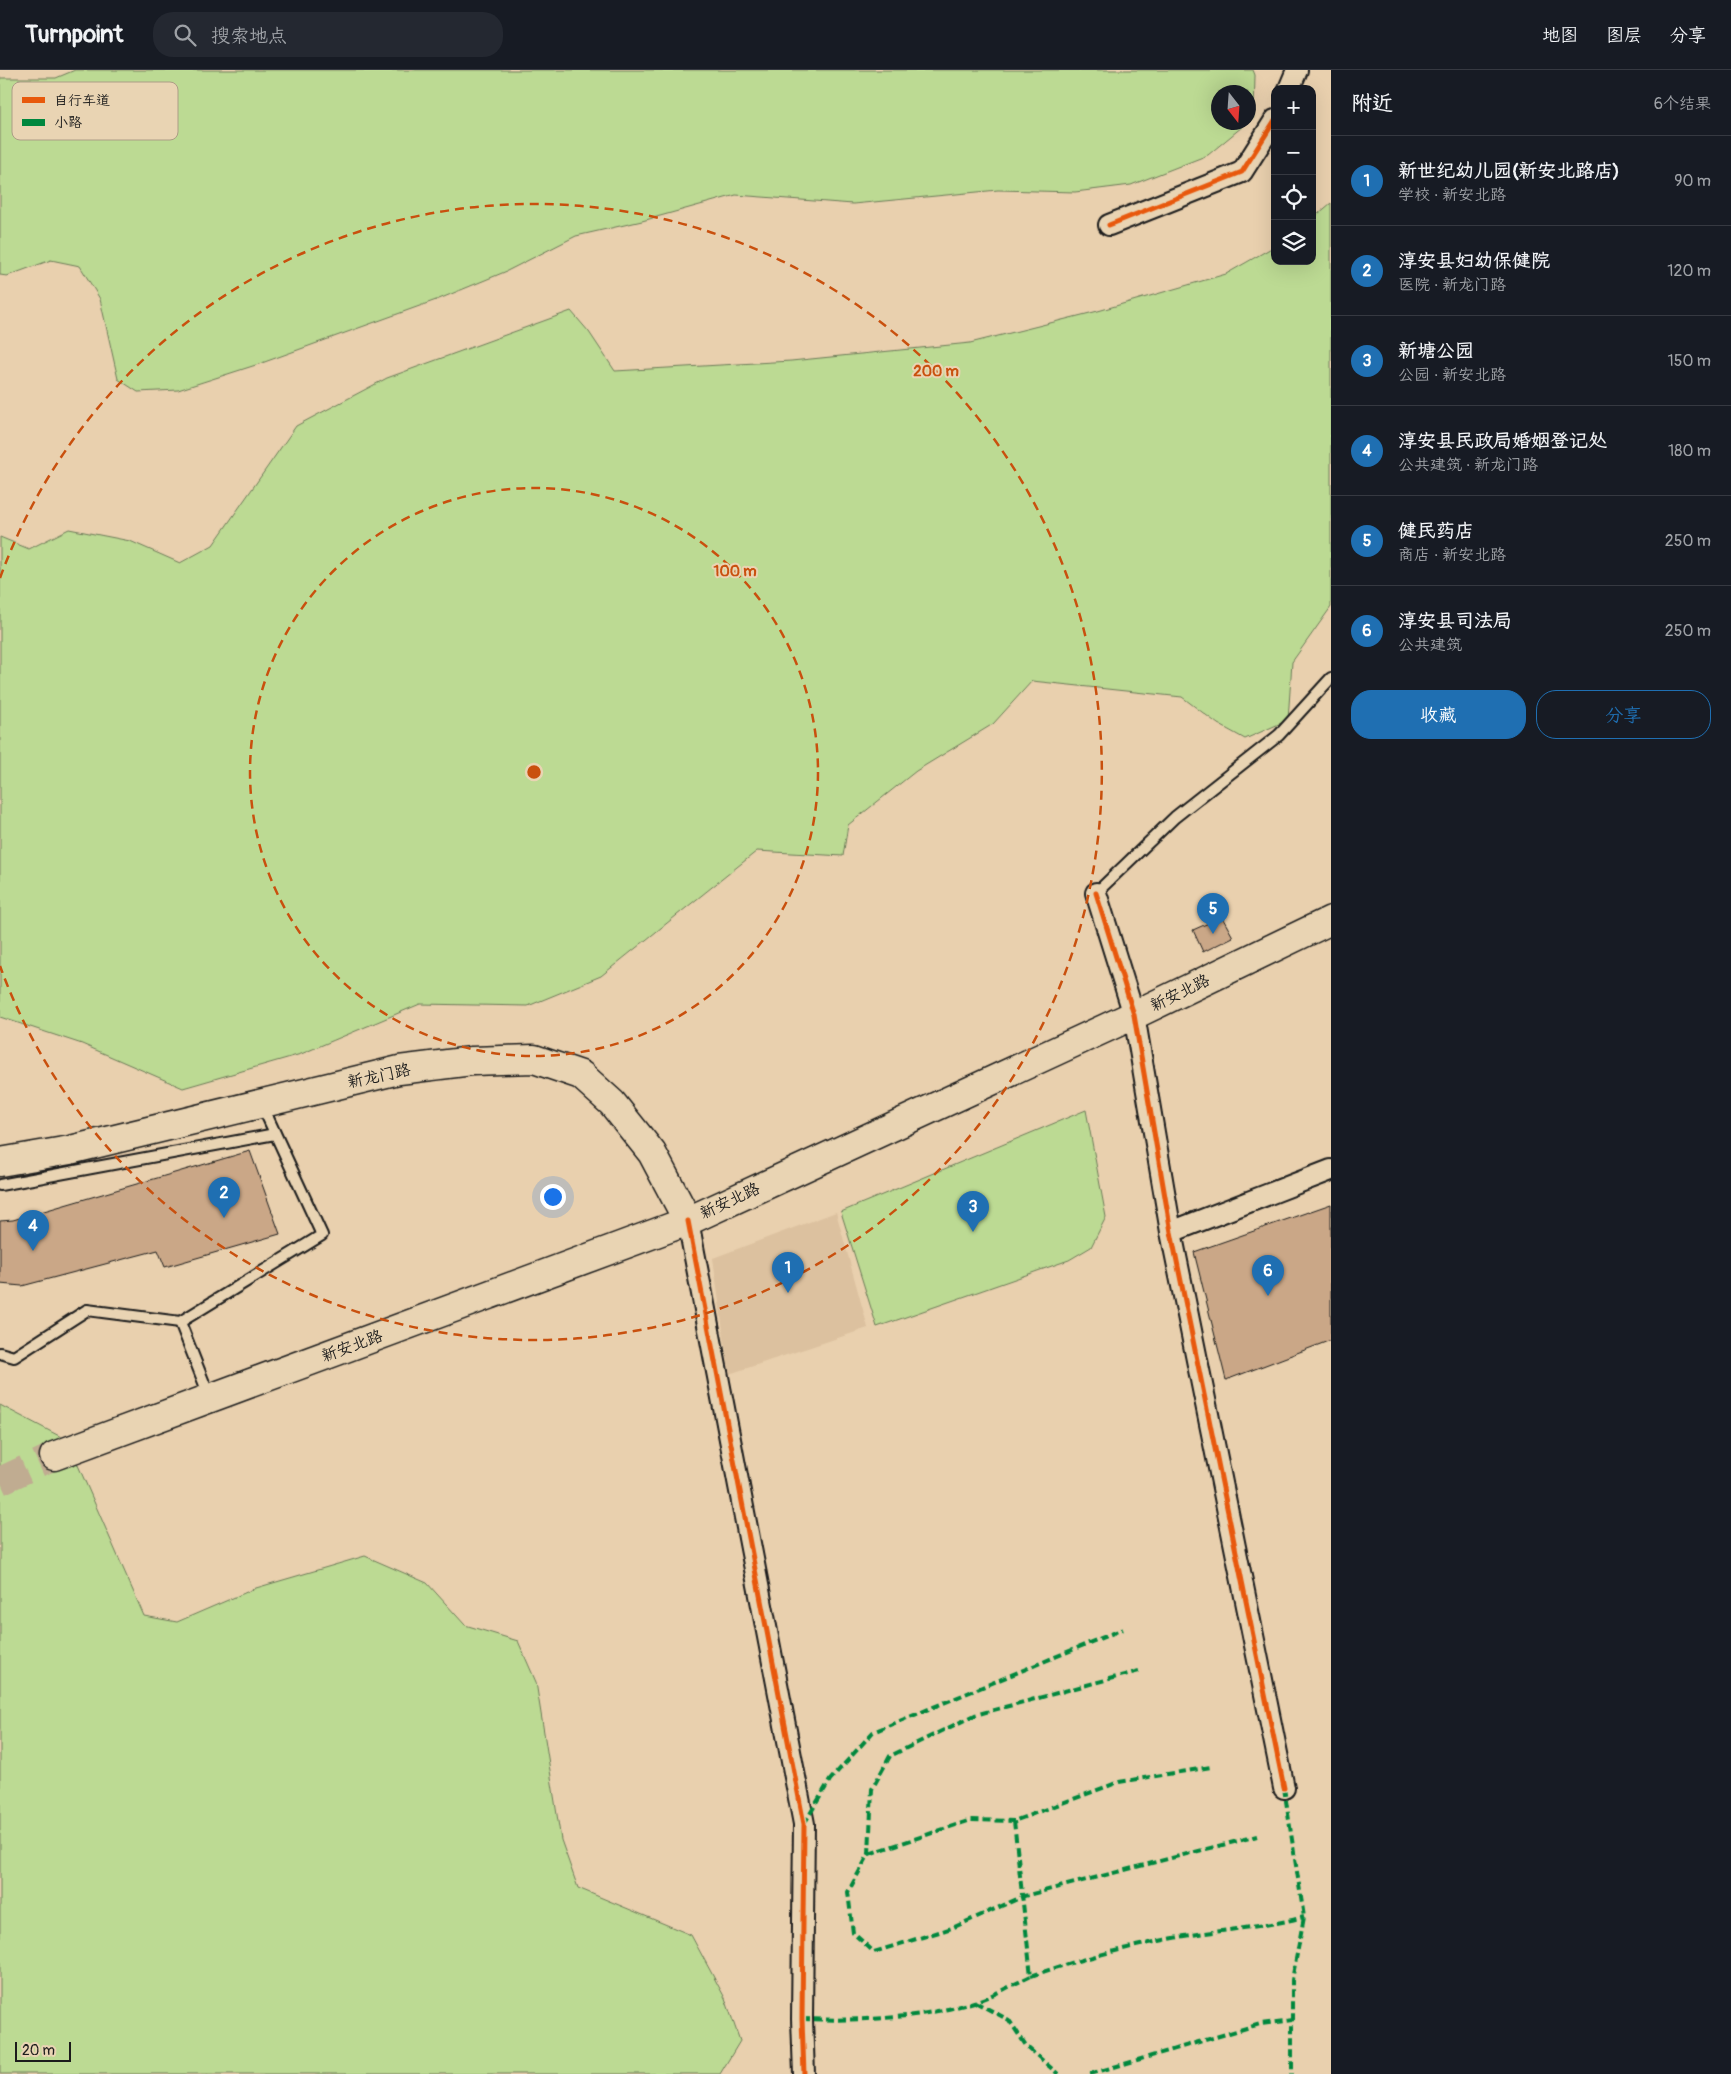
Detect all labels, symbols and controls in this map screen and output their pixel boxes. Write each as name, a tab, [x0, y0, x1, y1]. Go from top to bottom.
search box	[153, 12, 503, 57]
text: Turnpoint	[25, 20, 123, 49]
icon: search	[171, 21, 199, 49]
text: 搜索地点	[211, 24, 287, 48]
text: 地图	[1542, 24, 1578, 47]
text: 图层	[1606, 24, 1642, 47]
text: 分享	[1670, 24, 1706, 47]
legend	[12, 82, 178, 140]
north arrow	[1211, 85, 1256, 130]
map controls	[1271, 85, 1316, 265]
button: +	[1271, 85, 1316, 130]
text: 附近	[1351, 90, 1393, 117]
text: 自行车道	[54, 92, 110, 109]
text: 6个结果	[1654, 94, 1711, 114]
text: 小路	[54, 114, 82, 131]
button: −	[1271, 130, 1316, 175]
text: 新世纪幼儿园(新安北路店)	[1398, 159, 1620, 183]
text: 1	[1364, 171, 1370, 191]
text: 90 m	[1674, 171, 1711, 191]
button: locate	[1271, 175, 1316, 220]
text: 学校 · 新安北路	[1398, 185, 1506, 205]
button: layers	[1271, 220, 1316, 265]
text: 淳安县妇幼保健院	[1398, 249, 1550, 273]
text: 2	[1363, 261, 1371, 281]
text: 120 m	[1667, 261, 1711, 281]
text: 医院 · 新龙门路	[1398, 275, 1506, 295]
text: 新塘公园	[1398, 339, 1474, 363]
text: 3	[1363, 351, 1371, 371]
text: 150 m	[1667, 351, 1711, 371]
text: 200 m	[913, 362, 959, 381]
text: 公园 · 新安北路	[1398, 365, 1506, 385]
text: 淳安县民政局婚姻登记处	[1398, 429, 1607, 453]
text: 4	[1362, 441, 1372, 461]
text: 180 m	[1668, 441, 1711, 461]
text: 公共建筑 · 新龙门路	[1398, 455, 1538, 475]
text: 健民药店	[1398, 519, 1474, 543]
text: 5	[1363, 531, 1371, 551]
text: 250 m	[1665, 531, 1711, 551]
text: 商店 · 新安北路	[1398, 545, 1506, 565]
text: 100 m	[714, 562, 756, 581]
text: 淳安县司法局	[1398, 609, 1512, 633]
text: 6	[1362, 621, 1372, 641]
text: 250 m	[1665, 621, 1711, 641]
text: 公共建筑	[1398, 635, 1462, 655]
button: 收藏	[1351, 690, 1526, 739]
button: 分享	[1536, 690, 1711, 739]
centre of rings	[525, 763, 543, 781]
pin: 5	[1197, 893, 1229, 934]
street label: 新安北路	[1147, 970, 1213, 1016]
street label: 新龙门路	[346, 1060, 412, 1092]
pin: 2	[208, 1177, 240, 1218]
street label: 新安北路	[697, 1178, 763, 1224]
your location	[540, 1184, 566, 1210]
pin: 3	[957, 1191, 989, 1232]
pin: 4	[17, 1210, 49, 1251]
pin: 1	[772, 1252, 804, 1293]
pin: 6	[1252, 1255, 1284, 1296]
street label: 新安北路	[319, 1326, 385, 1366]
scale bar	[15, 2039, 71, 2062]
text: 20 m	[22, 2042, 55, 2059]

